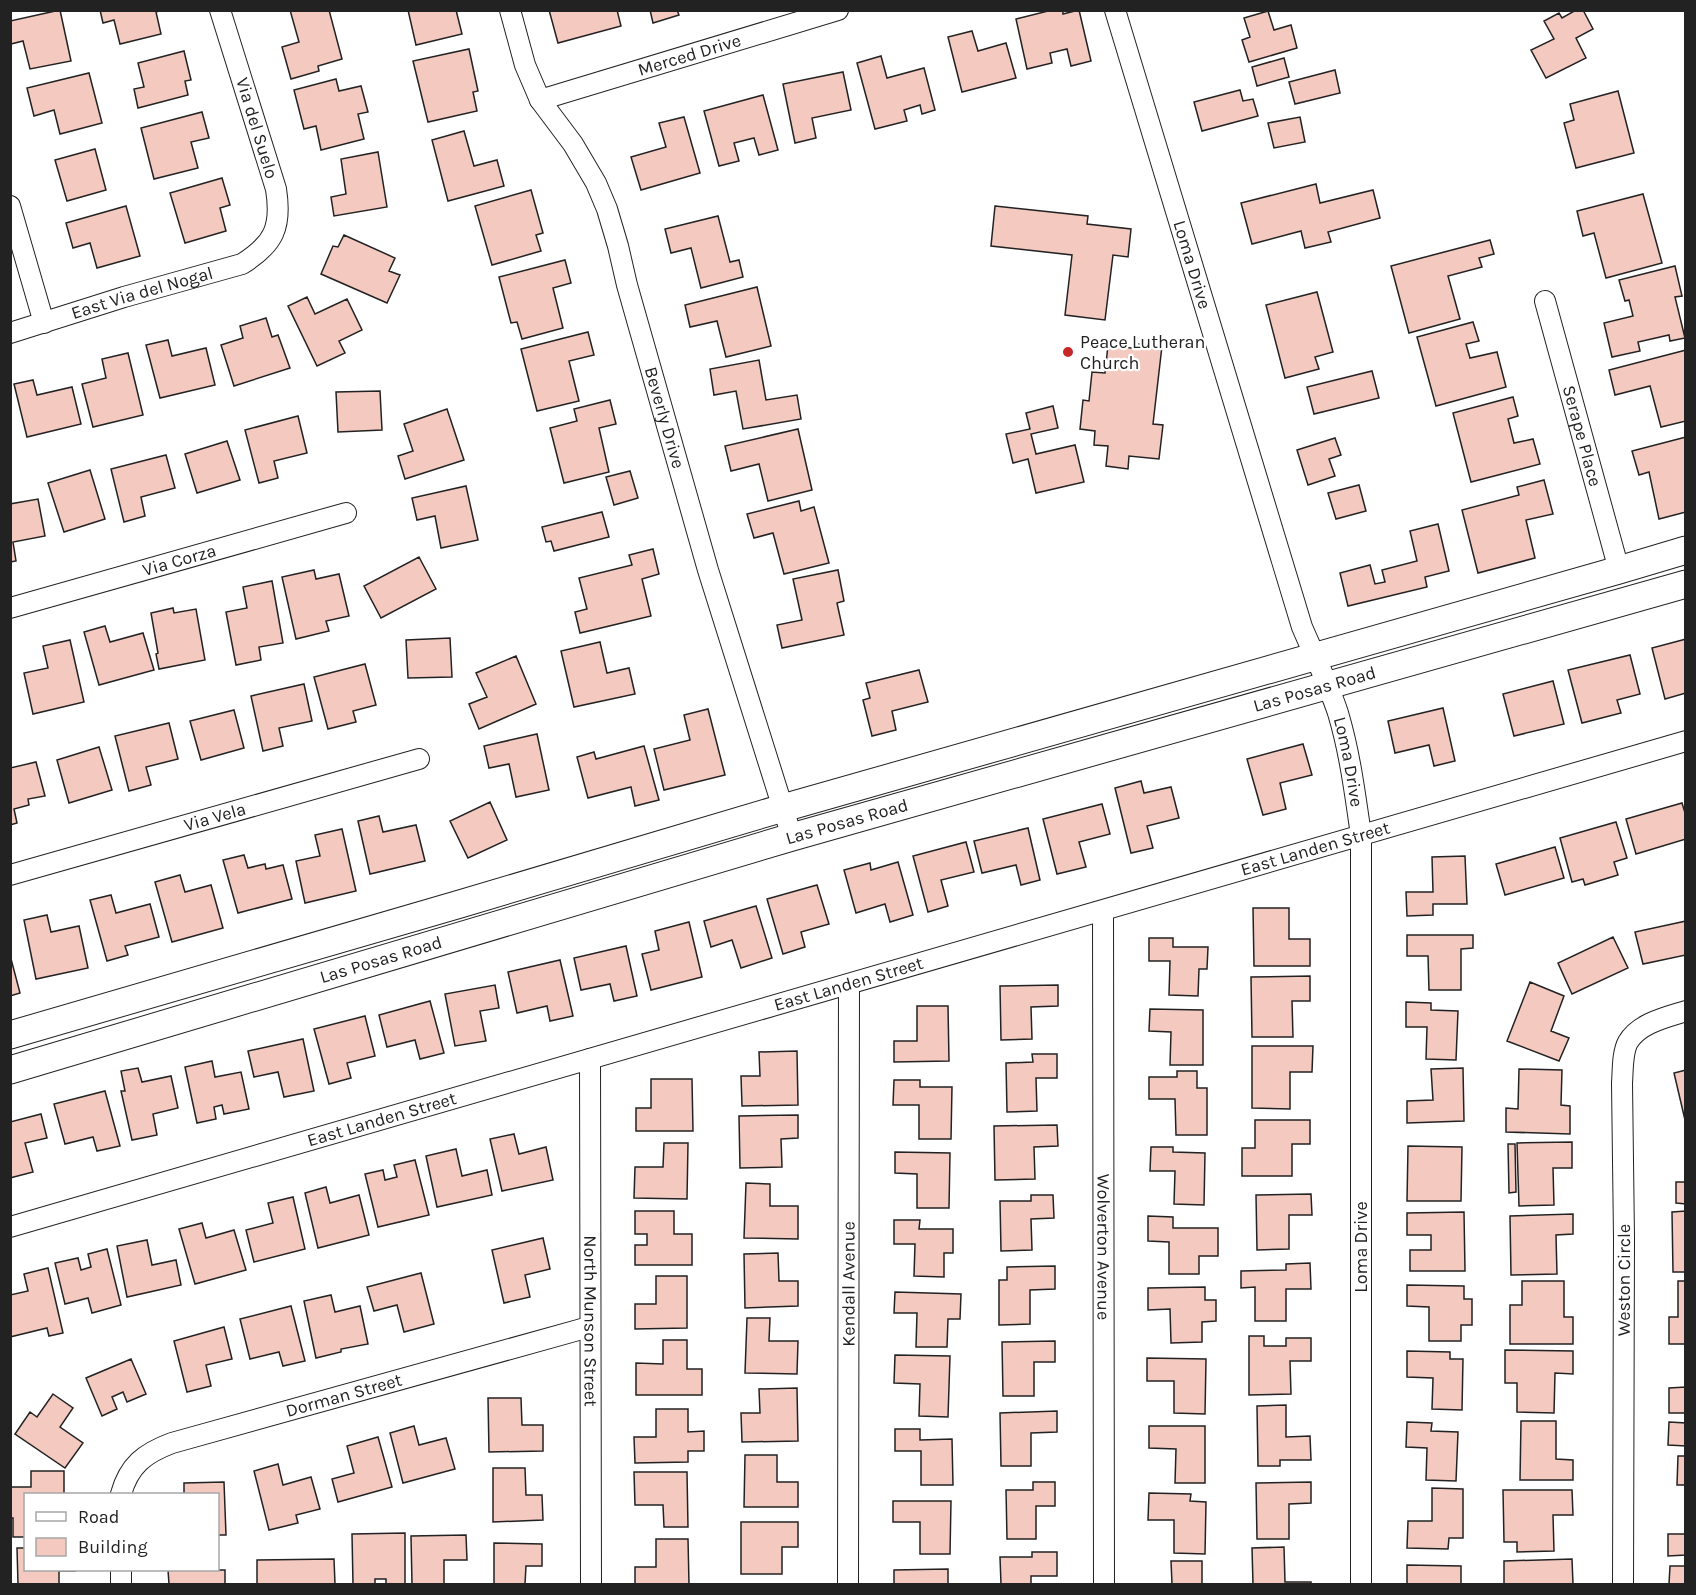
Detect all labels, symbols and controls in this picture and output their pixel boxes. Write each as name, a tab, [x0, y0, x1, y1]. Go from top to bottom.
street label: Merced Drive	[635, 29, 744, 81]
street label: Via del Suelo	[231, 75, 283, 181]
street label: Loma Drive	[1168, 218, 1216, 311]
street label: East Via del Nogal	[68, 262, 215, 324]
place label: Peace Lutheran Church	[1080, 331, 1205, 374]
marker: Peace Lutheran Church	[1061, 345, 1075, 359]
street label: Beverly Drive	[640, 364, 690, 471]
street label: Serape Place	[1558, 383, 1607, 489]
street label: Via Corza	[140, 539, 219, 581]
street label: Las Posas Road	[1251, 661, 1378, 717]
street label: Loma Drive	[1329, 714, 1368, 808]
street label: Las Posas Road	[783, 794, 911, 849]
street label: Via Vela	[181, 798, 248, 836]
street label: East Landen Street	[1238, 816, 1393, 881]
street label: Las Posas Road	[317, 931, 445, 988]
street label: East Landen Street	[771, 952, 926, 1016]
street label: East Landen Street	[305, 1087, 459, 1151]
street label: Wolverton Avenue	[1092, 1174, 1115, 1320]
street label: Loma Drive	[1350, 1201, 1372, 1293]
street label: Kendall Avenue	[837, 1221, 860, 1347]
street label: Weston Circle	[1613, 1224, 1635, 1336]
street label: North Munson Street	[579, 1235, 602, 1407]
street label: Dorman Street	[283, 1368, 405, 1422]
legend	[24, 1493, 219, 1571]
text: Road	[78, 1506, 119, 1528]
text: Building	[78, 1536, 148, 1558]

